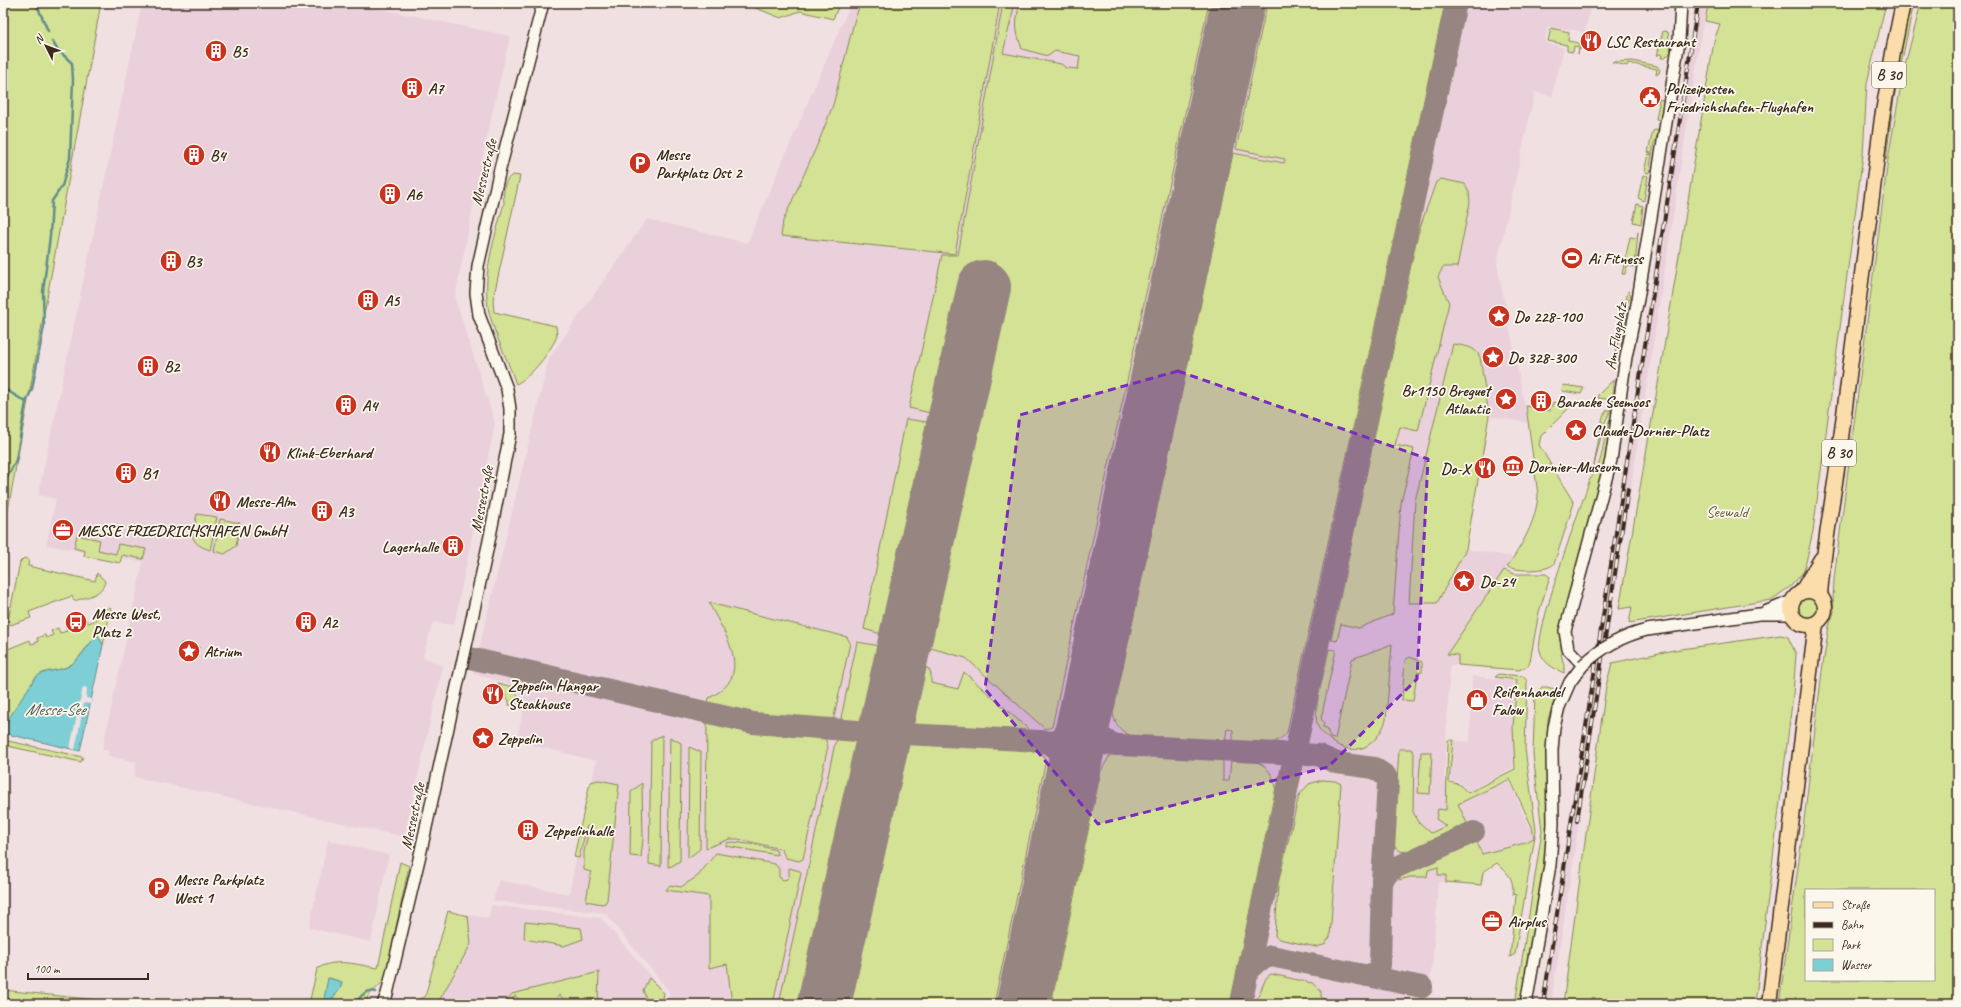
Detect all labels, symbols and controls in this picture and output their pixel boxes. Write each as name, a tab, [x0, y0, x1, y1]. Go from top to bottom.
north arrow	[26, 26, 66, 66]
restaurant icon: LSC Restaurant	[1578, 28, 1604, 54]
text: N	[31, 30, 48, 47]
place label: LSC Restaurant	[1606, 32, 1697, 52]
building icon: B5	[203, 38, 229, 64]
place label: B5	[232, 42, 249, 62]
road number: B 30	[1872, 62, 1906, 88]
building icon: A7	[399, 75, 425, 101]
place label: A7	[428, 79, 445, 99]
place label: Polizeiposten Friedrichshafen-Flughafen	[1666, 79, 1814, 117]
public building icon: Polizeiposten Friedrichshafen-Flughafen	[1637, 84, 1663, 110]
street label: Messestraße	[466, 135, 502, 207]
building icon: B4	[181, 142, 207, 168]
place label: Messe Parkplatz Ost 2	[656, 145, 743, 183]
place label: B4	[210, 146, 227, 166]
parking icon: Messe Parkplatz Ost 2	[627, 150, 653, 176]
building icon: A6	[377, 181, 403, 207]
place label: A6	[406, 185, 423, 205]
sports icon: Ai Fitness	[1559, 245, 1585, 271]
building icon: B3	[158, 248, 184, 274]
place label: Ai Fitness	[1588, 249, 1644, 269]
place label: B3	[186, 252, 203, 272]
building icon: A5	[355, 287, 381, 313]
place label: A5	[384, 291, 401, 311]
street label: Am Flugplatz	[1600, 299, 1632, 371]
place icon: Do 228-100	[1486, 303, 1512, 329]
place label: Do 228-100	[1514, 307, 1583, 327]
place icon: Do 328-300	[1480, 344, 1506, 370]
place label: Do 328-300	[1508, 348, 1577, 368]
building icon: B2	[135, 353, 161, 379]
place label: B2	[164, 357, 181, 377]
place label: Br1150 Breguet Atlantic	[1402, 381, 1493, 419]
place icon: Br1150 Breguet Atlantic	[1493, 386, 1519, 412]
building icon: Baracke Seemoos	[1528, 388, 1554, 414]
building icon: A4	[333, 392, 359, 418]
place label: Baracke Seemoos	[1556, 392, 1652, 412]
place label: A4	[362, 396, 379, 416]
place icon: Claude-Dornier-Platz	[1563, 417, 1589, 443]
place label: Claude-Dornier-Platz	[1592, 421, 1710, 441]
restaurant icon: Klink-Eberhard	[257, 439, 283, 465]
road number: B 30	[1822, 440, 1856, 466]
place label: Klink-Eberhard	[286, 443, 374, 463]
museum icon: Dornier-Museum	[1500, 453, 1526, 479]
restaurant icon: Do-X	[1472, 455, 1498, 481]
place label: Dornier-Museum	[1528, 457, 1621, 477]
place label: Do-X	[1441, 459, 1473, 479]
building icon: B1	[113, 460, 139, 486]
street label: Messestraße	[466, 462, 499, 534]
place label: B1	[142, 464, 159, 484]
restaurant icon: Messe-Alm	[207, 488, 233, 514]
place label: Messe-Alm	[236, 492, 297, 512]
building icon: A3	[309, 498, 335, 524]
place label: A3	[338, 502, 355, 522]
park label: Seewald	[1706, 502, 1751, 522]
office icon: MESSE FRIEDRICHSHAFEN GmbH	[50, 517, 76, 543]
place label: MESSE FRIEDRICHSHAFEN GmbH	[78, 521, 289, 541]
building icon: Lagerhalle	[440, 533, 466, 559]
place label: Lagerhalle	[382, 537, 440, 557]
place icon: Do-24	[1451, 568, 1477, 594]
place label: Do-24	[1480, 572, 1517, 592]
place label: Messe West, Platz 2	[92, 604, 160, 642]
bus stop icon: Messe West, Platz 2	[63, 609, 89, 635]
building icon: A2	[293, 609, 319, 635]
place label: A2	[322, 613, 339, 633]
place icon: Atrium	[176, 638, 202, 664]
place label: Atrium	[204, 642, 242, 662]
place label: Zeppelin Hangar Steakhouse	[508, 676, 600, 714]
restaurant icon: Zeppelin Hangar Steakhouse	[480, 681, 506, 707]
place label: Reifenhandel Falow	[1492, 682, 1566, 720]
shop icon: Reifenhandel Falow	[1464, 687, 1490, 713]
water label: Messe-See	[25, 699, 87, 720]
place icon: Zeppelin	[470, 725, 496, 751]
place label: Zeppelin	[498, 729, 542, 749]
street label: Messestraße	[396, 779, 430, 851]
building icon: Zeppelinhalle	[515, 817, 541, 843]
place label: Zeppelinhalle	[544, 821, 615, 841]
place label: Messe Parkplatz West 1	[174, 870, 265, 908]
parking icon: Messe Parkplatz West 1	[146, 875, 172, 901]
legend	[1805, 889, 1935, 981]
text: Straße	[1841, 897, 1870, 913]
office icon: Airplus	[1479, 908, 1505, 934]
place label: Airplus	[1508, 912, 1547, 932]
text: Bahn	[1841, 917, 1864, 933]
text: Park	[1841, 937, 1862, 953]
scale bar	[28, 955, 148, 981]
text: Wasser	[1841, 957, 1873, 973]
text: 100 m	[34, 961, 61, 977]

